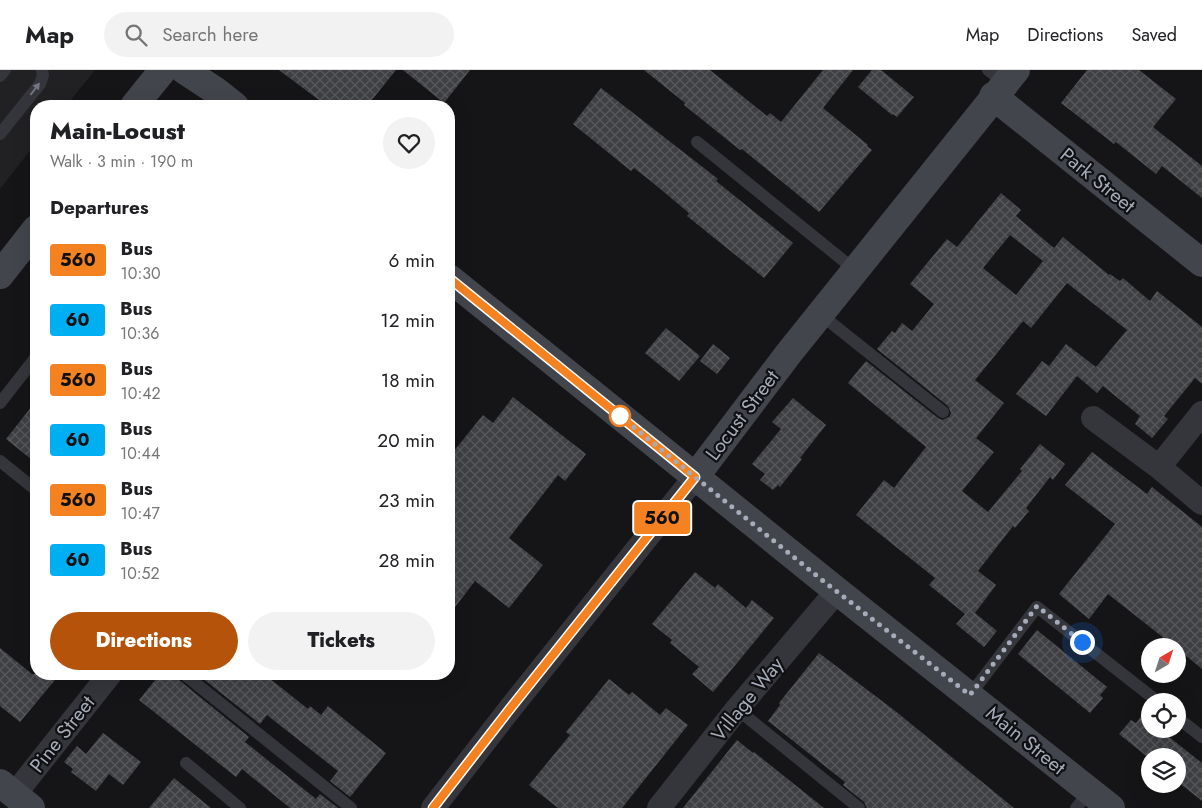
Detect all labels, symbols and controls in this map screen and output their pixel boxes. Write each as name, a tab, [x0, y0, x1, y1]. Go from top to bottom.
search box	[104, 12, 454, 57]
text: Map	[25, 17, 74, 52]
icon: search	[122, 21, 150, 49]
text: Search here	[162, 21, 258, 48]
text: Map	[966, 22, 999, 48]
text: Directions	[1027, 22, 1103, 48]
text: Saved	[1131, 22, 1177, 48]
one-way arrow	[30, 83, 41, 96]
text: Main-Locust	[50, 113, 185, 148]
button: heart	[383, 117, 435, 169]
street label: Park Street	[1054, 141, 1142, 220]
text: Walk · 3 min · 190 m	[50, 150, 193, 173]
text: Departures	[50, 194, 149, 221]
text: Bus	[121, 235, 153, 262]
text: 560	[60, 247, 96, 273]
text: 6 min	[389, 247, 435, 274]
text: 10:30	[121, 262, 161, 285]
text: Bus	[120, 295, 152, 322]
text: 60	[66, 307, 89, 333]
text: 12 min	[380, 307, 435, 334]
text: 10:36	[120, 322, 160, 345]
text: Bus	[121, 355, 153, 382]
street label: Locust Street	[699, 364, 786, 467]
text: 560	[60, 367, 96, 393]
text: 18 min	[381, 367, 435, 394]
text: 10:42	[121, 382, 161, 405]
unlabelled marker	[609, 405, 631, 427]
text: Bus	[120, 415, 152, 442]
text: 60	[66, 427, 89, 453]
text: 20 min	[377, 427, 435, 454]
text: 10:44	[120, 442, 160, 465]
text: Bus	[121, 475, 153, 502]
text: 560	[60, 487, 96, 513]
text: 23 min	[378, 487, 435, 514]
text: 10:47	[121, 502, 160, 525]
line badge: 560	[633, 502, 691, 534]
text: 560	[644, 505, 680, 531]
text: Bus	[120, 535, 152, 562]
text: 60	[66, 547, 89, 573]
text: 28 min	[378, 547, 435, 574]
text: 10:52	[120, 562, 160, 585]
button: Directions	[50, 612, 238, 670]
button: Tickets	[248, 612, 435, 670]
your location	[1070, 630, 1095, 655]
north arrow	[1141, 638, 1186, 682]
map controls	[1141, 638, 1186, 793]
street label: Village Way	[704, 651, 791, 748]
street label: Pine Street	[23, 689, 102, 779]
button: locate	[1141, 693, 1186, 738]
street label: Main Street	[980, 699, 1072, 782]
button: layers	[1141, 748, 1186, 793]

